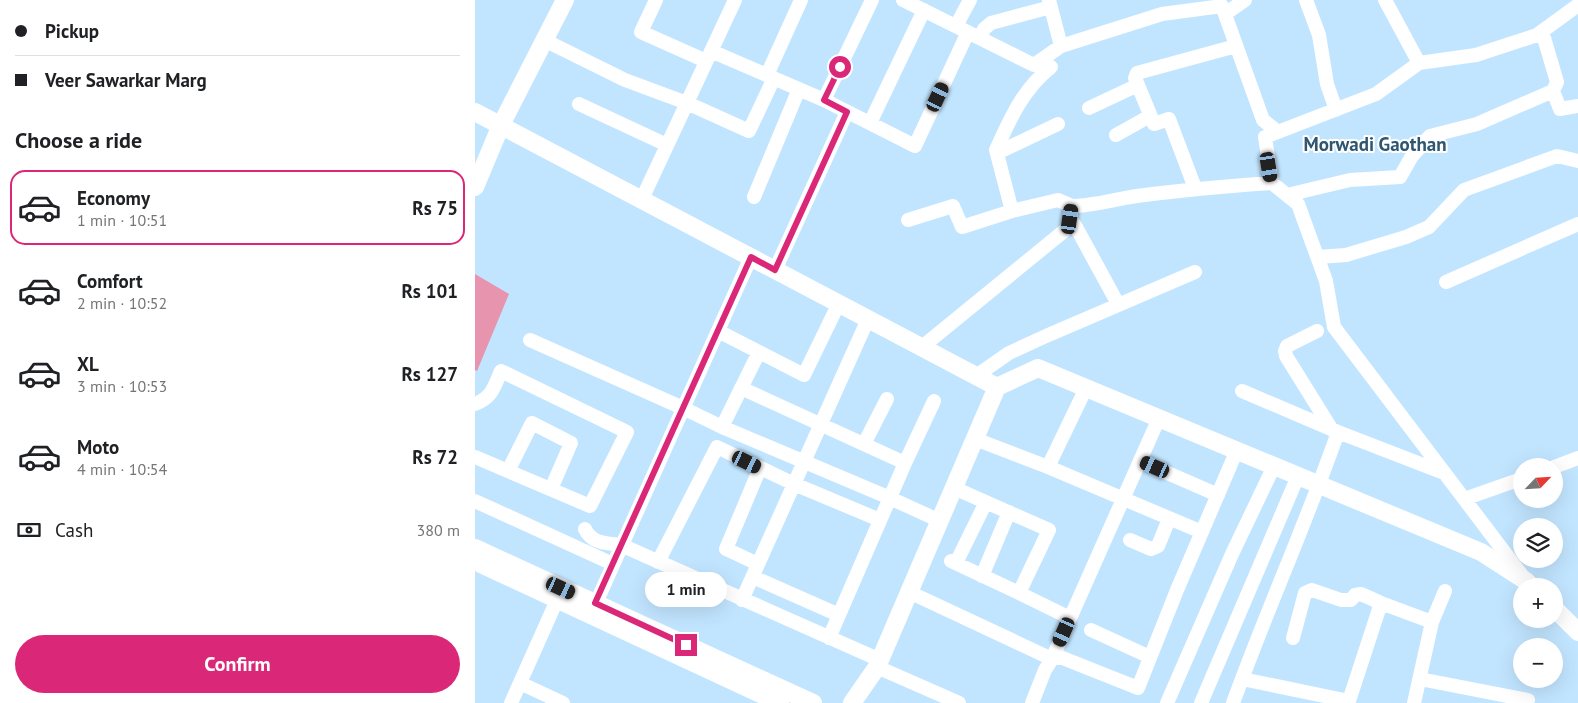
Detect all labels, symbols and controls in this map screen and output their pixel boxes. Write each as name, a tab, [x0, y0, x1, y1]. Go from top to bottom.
text: Pickup	[45, 19, 99, 43]
route start	[829, 56, 851, 78]
text: Veer Sawarkar Marg	[45, 68, 207, 92]
car	[924, 80, 951, 114]
text: Choose a ride	[15, 126, 142, 154]
district label: Morwadi Gaothan	[1303, 132, 1447, 156]
car	[1259, 151, 1278, 183]
icon: car	[17, 185, 62, 230]
text: Economy	[77, 186, 150, 210]
text: Rs 75	[412, 196, 458, 220]
car	[1060, 203, 1079, 235]
text: 1 min · 10:51	[77, 210, 167, 230]
icon: car	[17, 268, 62, 313]
text: Comfort	[77, 269, 143, 293]
text: Rs 101	[401, 279, 458, 303]
text: 2 min · 10:52	[77, 293, 167, 313]
icon: car	[17, 351, 62, 396]
text: XL	[77, 352, 99, 376]
text: Rs 127	[401, 362, 458, 386]
text: 3 min · 10:53	[77, 376, 167, 396]
icon: car	[17, 434, 62, 479]
text: Moto	[77, 435, 119, 459]
text: Rs 72	[412, 445, 458, 469]
car	[730, 449, 763, 475]
car	[1138, 454, 1171, 480]
north arrow	[1513, 458, 1563, 508]
map controls	[1513, 458, 1563, 688]
text: 4 min · 10:54	[77, 459, 167, 479]
icon: cash	[15, 516, 43, 544]
text: Cash	[55, 518, 93, 542]
button: layers	[1513, 518, 1563, 568]
text: 380 m	[417, 520, 460, 540]
callout: 1 min	[645, 572, 727, 608]
car	[544, 575, 577, 601]
button: +	[1513, 578, 1563, 628]
text: 1 min	[666, 579, 706, 599]
car	[1051, 615, 1076, 649]
route end	[675, 634, 697, 656]
button: Confirm	[15, 635, 460, 693]
button: −	[1513, 638, 1563, 688]

